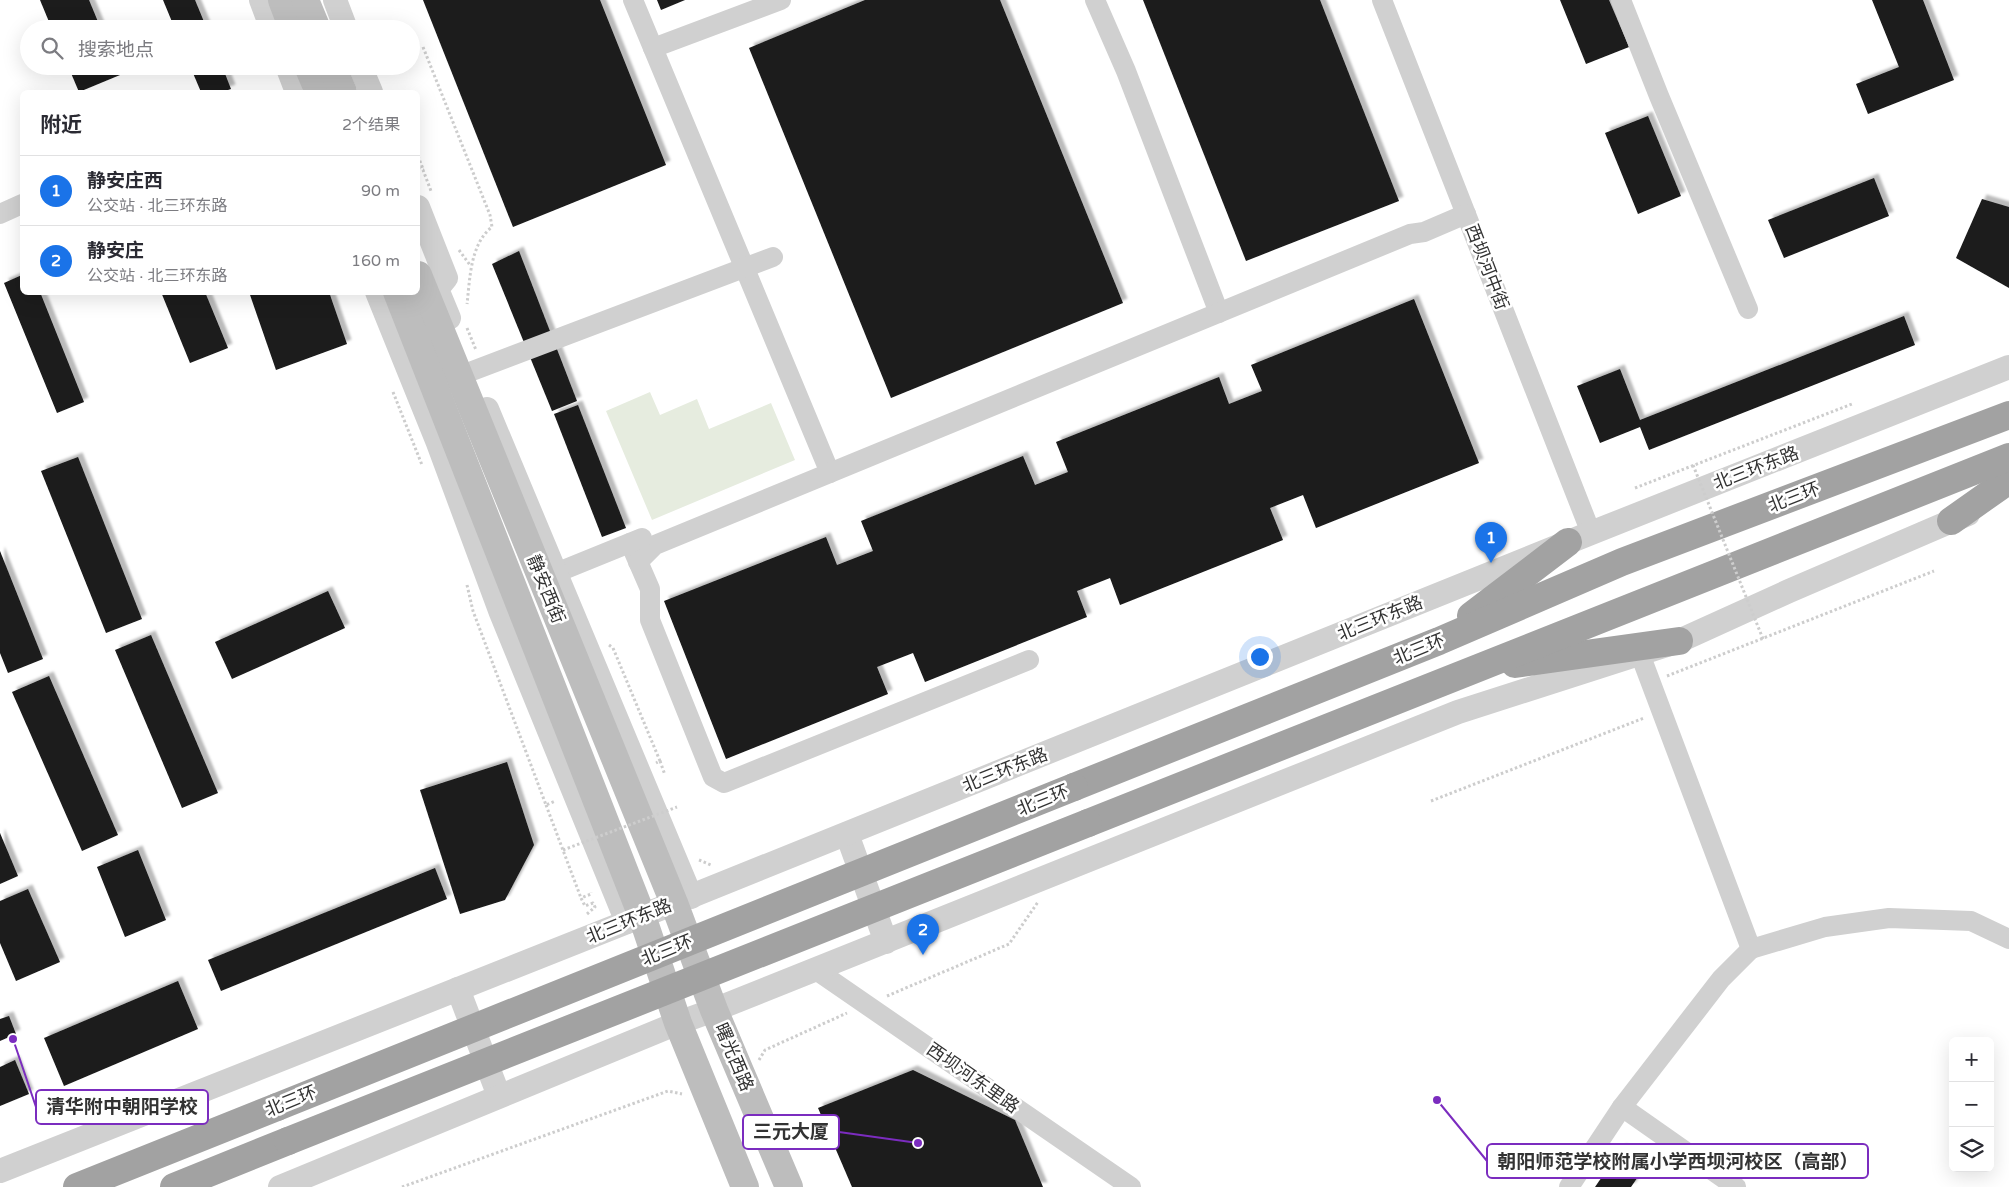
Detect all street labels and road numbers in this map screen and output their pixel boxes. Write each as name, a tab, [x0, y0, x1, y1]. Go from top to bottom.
street label: 西坝河中街	[1461, 221, 1513, 313]
street label: 北三环东路	[1710, 442, 1802, 494]
street label: 北三环	[1765, 477, 1823, 517]
street label: 静安西街	[522, 552, 570, 626]
street label: 北三环东路	[1334, 591, 1426, 645]
street label: 北三环	[1390, 629, 1448, 669]
street label: 北三环东路	[959, 743, 1051, 797]
street label: 北三环	[1014, 780, 1072, 820]
street label: 北三环东路	[583, 894, 675, 948]
street label: 北三环	[638, 930, 696, 970]
street label: 曙光西路	[710, 1020, 758, 1094]
street label: 西坝河东里路	[922, 1038, 1024, 1118]
street label: 北三环	[262, 1081, 320, 1121]

